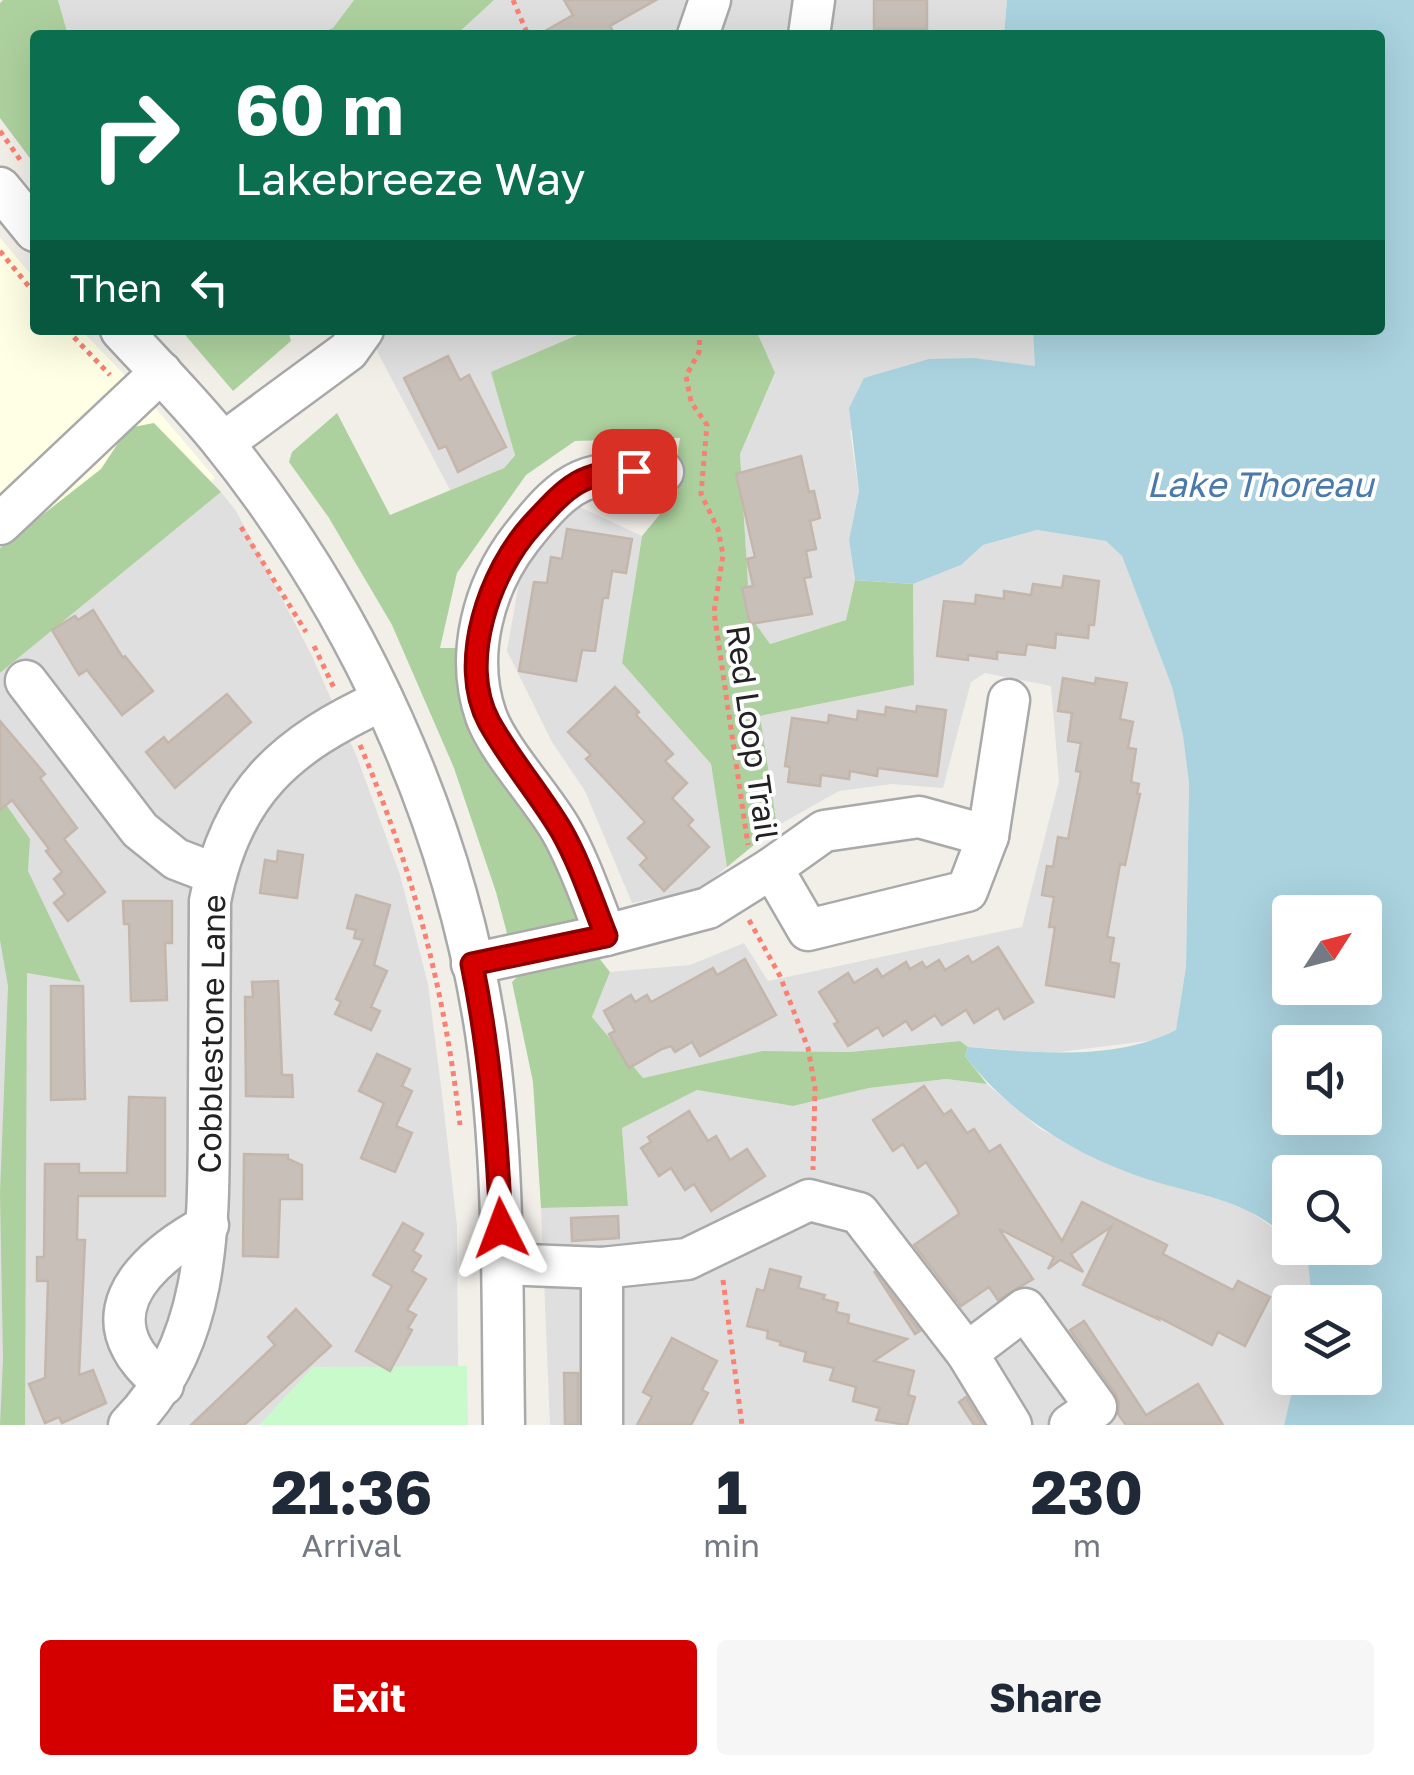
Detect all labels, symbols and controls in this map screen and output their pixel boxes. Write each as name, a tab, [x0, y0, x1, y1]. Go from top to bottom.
text: 60 m	[235, 66, 404, 150]
icon: right	[70, 70, 200, 200]
text: Lakebreeze Way	[235, 151, 586, 205]
icon: left	[182, 260, 237, 315]
text: Then	[70, 265, 162, 310]
pin	[592, 429, 677, 514]
icon: arrive	[607, 444, 662, 499]
water label: Lake Thoreau	[1147, 463, 1376, 505]
street label: Red Loop Trail	[719, 623, 787, 843]
street label: Cobblestone Lane	[190, 894, 232, 1174]
north arrow	[1272, 895, 1382, 1005]
map controls	[1272, 895, 1382, 1395]
button: sound	[1272, 1025, 1382, 1135]
button: search	[1272, 1155, 1382, 1265]
position arrow	[449, 1176, 553, 1280]
button: layers	[1272, 1285, 1382, 1395]
text: 21:36	[271, 1455, 432, 1527]
text: 1	[716, 1455, 747, 1527]
text: 230	[1031, 1455, 1143, 1527]
text: Arrival	[302, 1526, 402, 1564]
text: min	[703, 1526, 760, 1564]
text: m	[1073, 1526, 1101, 1564]
button: Exit	[40, 1640, 697, 1755]
button: Share	[717, 1640, 1374, 1755]

